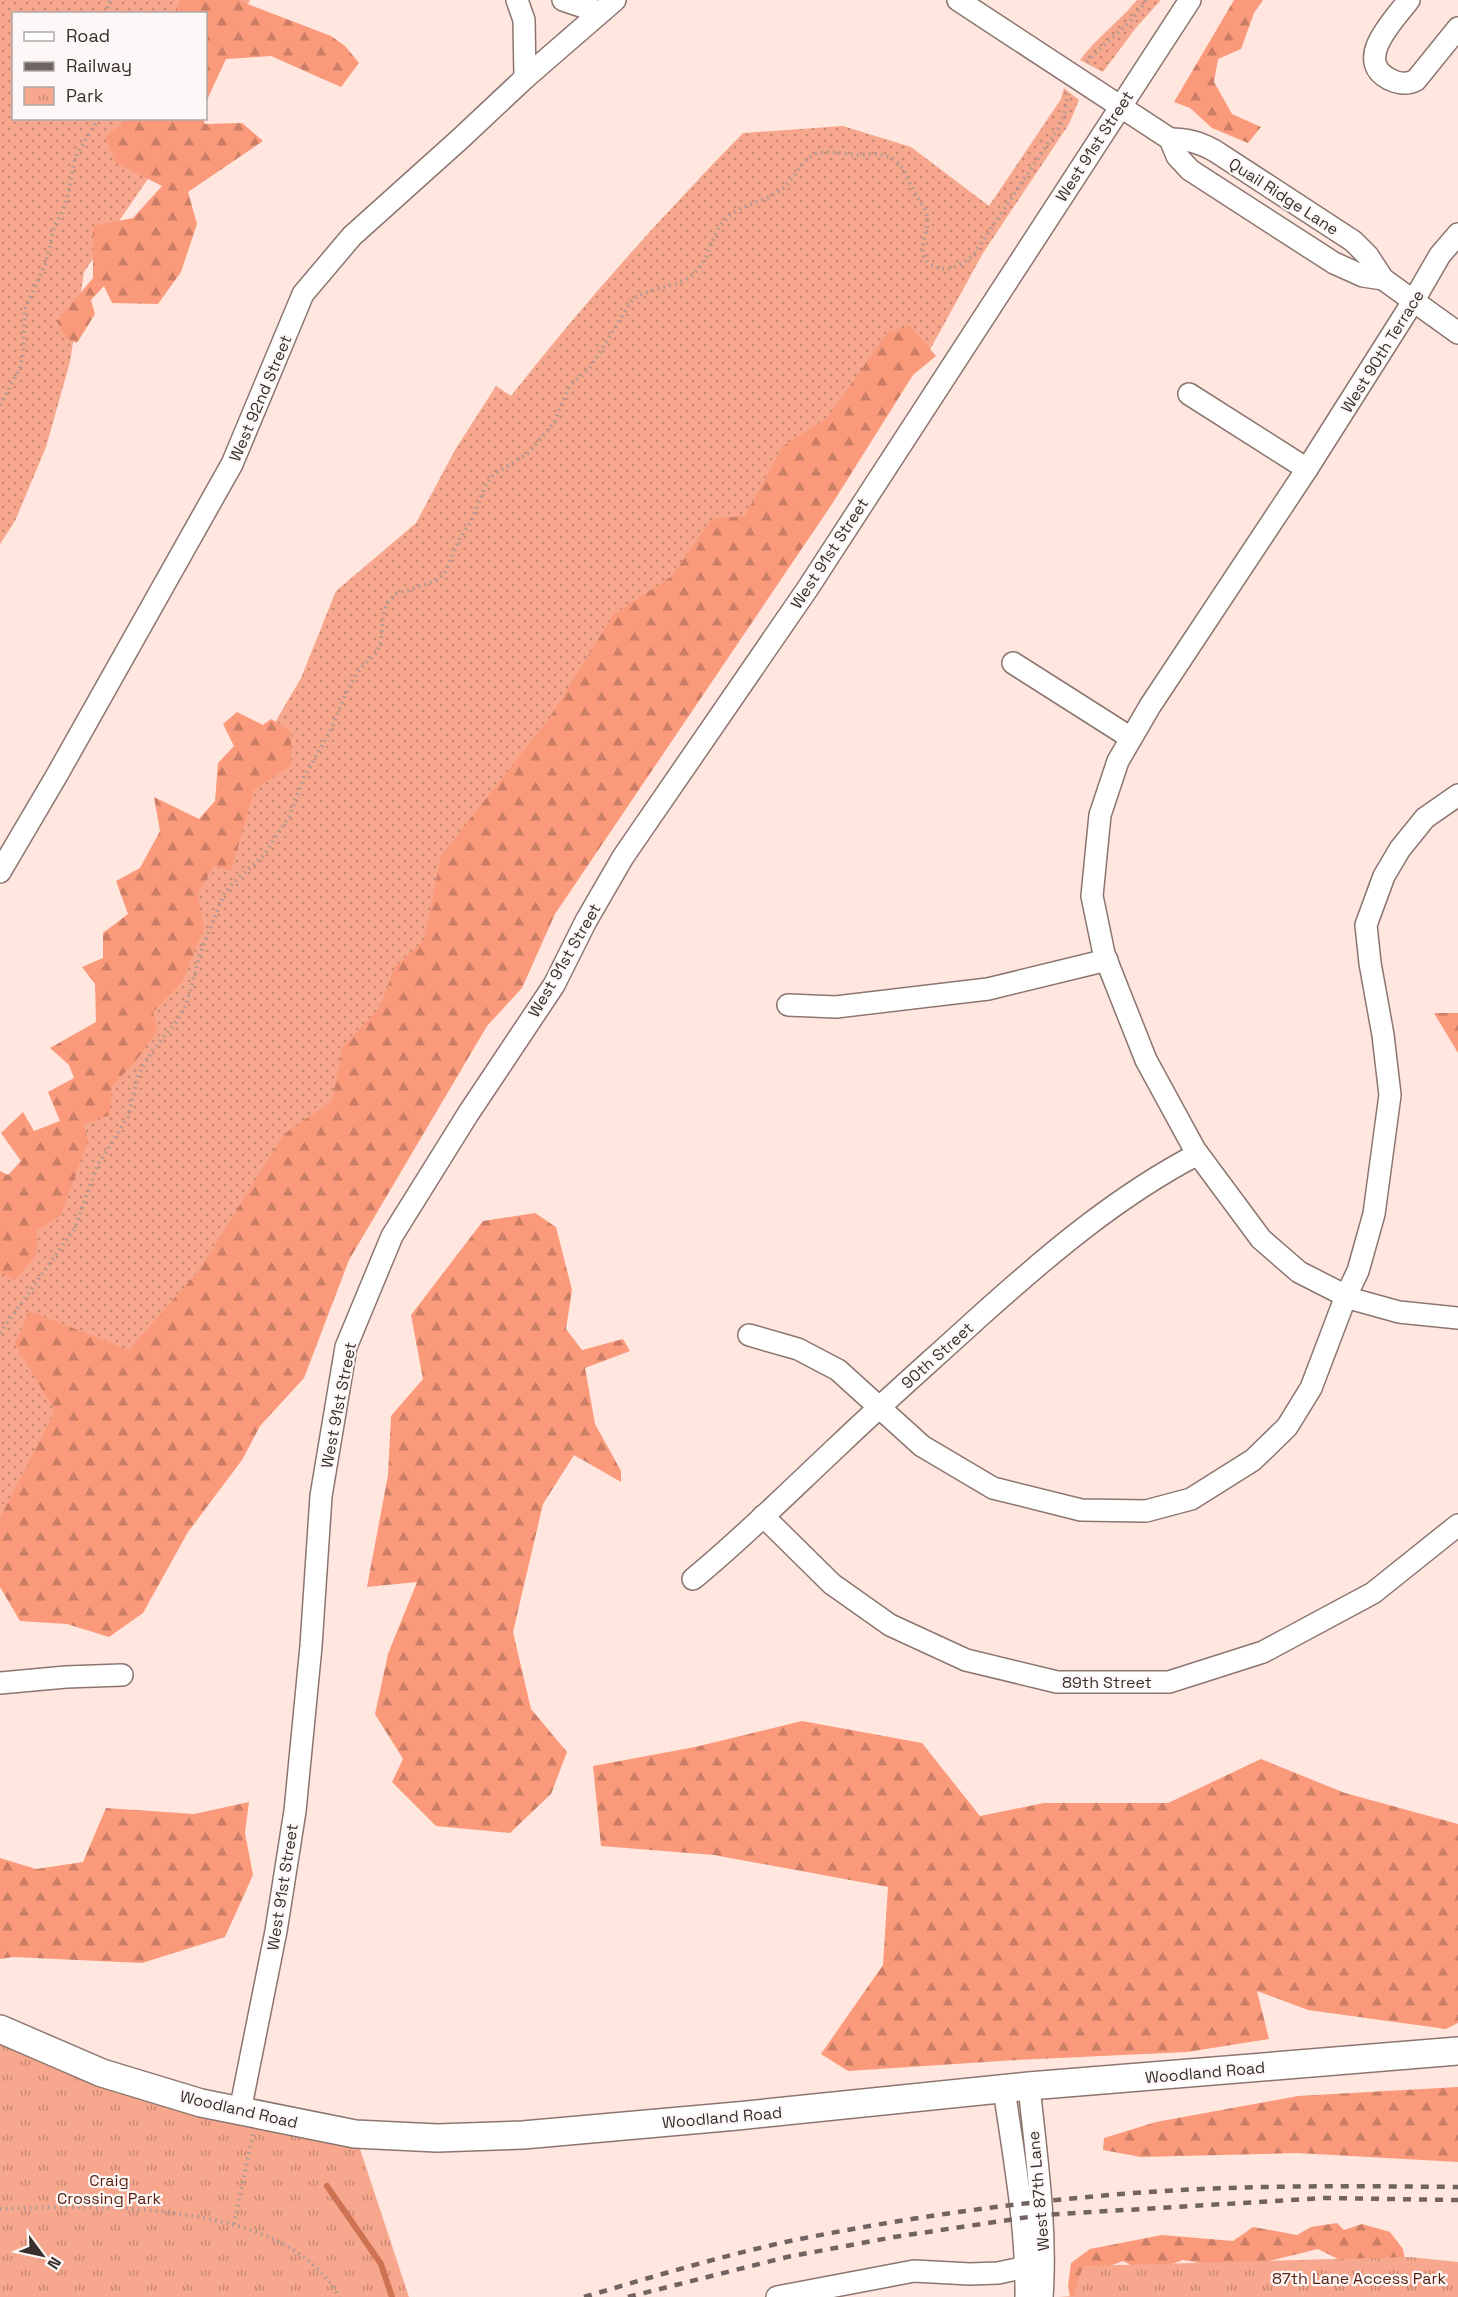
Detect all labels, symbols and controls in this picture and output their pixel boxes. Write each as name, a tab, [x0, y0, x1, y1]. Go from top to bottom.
legend	[12, 12, 207, 120]
text: Road	[66, 24, 110, 47]
text: Railway	[66, 54, 132, 77]
text: Park	[66, 84, 104, 107]
street label: West 91st Street	[1051, 87, 1138, 206]
street label: Quail Ridge Lane	[1225, 153, 1343, 240]
street label: West 90th Terrace	[1336, 286, 1429, 417]
street label: West 92nd Street	[224, 332, 297, 465]
street label: West 91st Street	[786, 494, 873, 613]
street label: West 91st Street	[523, 900, 606, 1021]
street label: 90th Street	[897, 1317, 978, 1393]
street label: West 91st Street	[316, 1340, 361, 1470]
street label: 89th Street	[1062, 1672, 1152, 1693]
street label: West 91st Street	[262, 1822, 303, 1952]
street label: Woodland Road	[1144, 2057, 1266, 2088]
street label: Woodland Road	[178, 2086, 300, 2133]
street label: Woodland Road	[661, 2102, 783, 2133]
street label: West 87th Lane	[1023, 2130, 1054, 2252]
park label: Craig Crossing Park	[57, 2170, 161, 2209]
north arrow	[12, 2225, 72, 2285]
text: N	[42, 2253, 66, 2273]
park label: 87th Lane Access Park	[1272, 2268, 1446, 2289]

